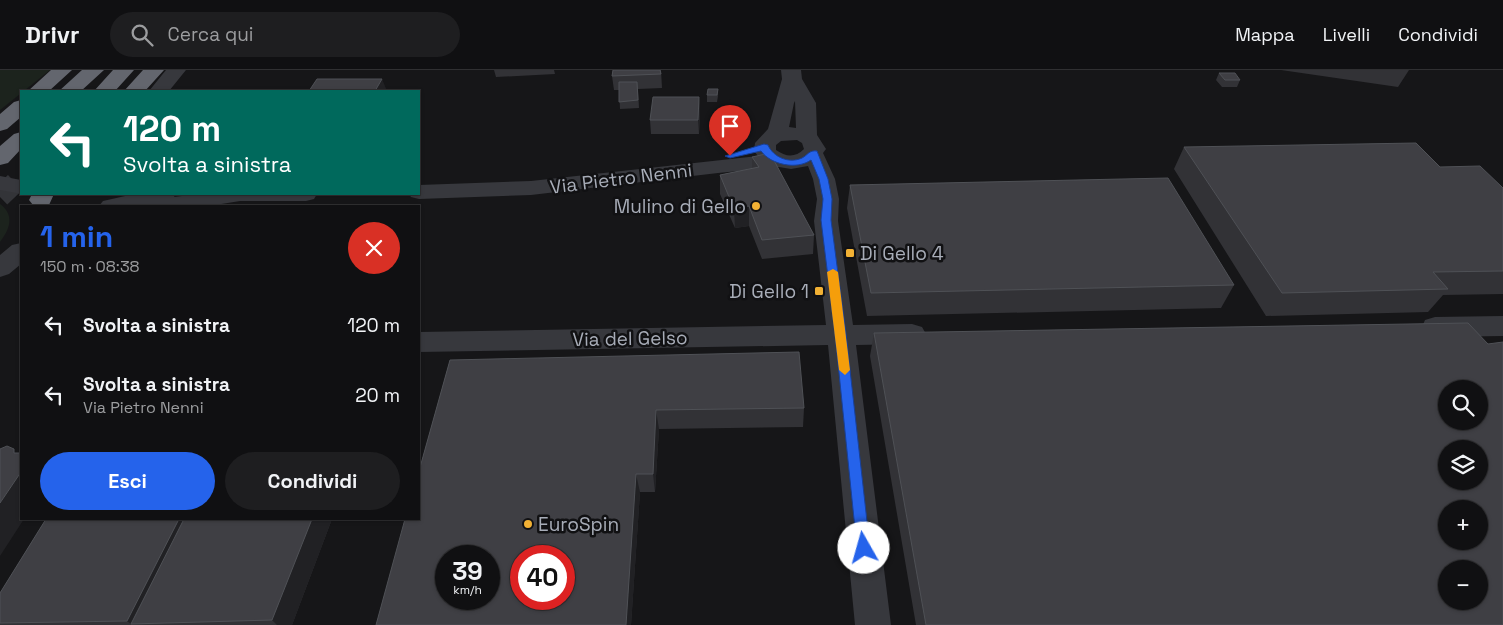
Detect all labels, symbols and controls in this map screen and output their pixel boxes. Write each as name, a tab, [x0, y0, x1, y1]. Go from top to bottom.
search box	[110, 12, 460, 57]
text: Drivr	[25, 19, 80, 50]
icon: search	[128, 21, 156, 49]
text: Cerca qui	[168, 22, 254, 47]
text: Mappa	[1235, 23, 1295, 46]
text: Livelli	[1323, 23, 1370, 46]
text: Condividi	[1398, 23, 1478, 46]
pin	[709, 105, 751, 156]
text: 120 m	[123, 107, 221, 151]
icon: left	[40, 110, 105, 175]
icon: arrive	[716, 112, 744, 140]
text: Svolta a sinistra	[123, 150, 291, 178]
street label: Via Pietro Nenni	[548, 157, 694, 200]
place label: Mulino di Gello	[614, 194, 746, 219]
marker: Mulino di Gello	[750, 200, 762, 212]
text: 1 min	[40, 217, 113, 256]
button: close	[348, 222, 400, 274]
place label: Di Gello 4	[860, 241, 944, 266]
marker: Di Gello 4	[844, 247, 856, 259]
text: 150 m · 08:38	[40, 256, 140, 277]
place label: Di Gello 1	[729, 279, 809, 304]
marker: Di Gello 1	[813, 285, 825, 297]
icon: left	[40, 311, 68, 339]
text: Svolta a sinistra	[83, 313, 230, 338]
text: 120 m	[347, 313, 400, 338]
street label: Via del Gelso	[572, 325, 688, 352]
text: Svolta a sinistra	[83, 372, 230, 397]
map controls	[1438, 380, 1488, 610]
button: search	[1438, 380, 1488, 430]
icon: left	[40, 381, 68, 409]
text: 20 m	[355, 383, 400, 408]
text: Via Pietro Nenni	[83, 397, 204, 418]
button: layers	[1438, 440, 1488, 490]
button: Esci	[40, 452, 215, 510]
button: Condividi	[225, 452, 400, 510]
button: +	[1438, 500, 1488, 550]
place label: EuroSpin	[538, 512, 619, 537]
marker: EuroSpin	[522, 518, 534, 530]
position arrow	[837, 521, 889, 573]
speed limit sign: 40	[510, 545, 575, 610]
text: 39	[452, 555, 483, 587]
button: −	[1438, 560, 1488, 610]
text: km/h	[453, 582, 482, 598]

